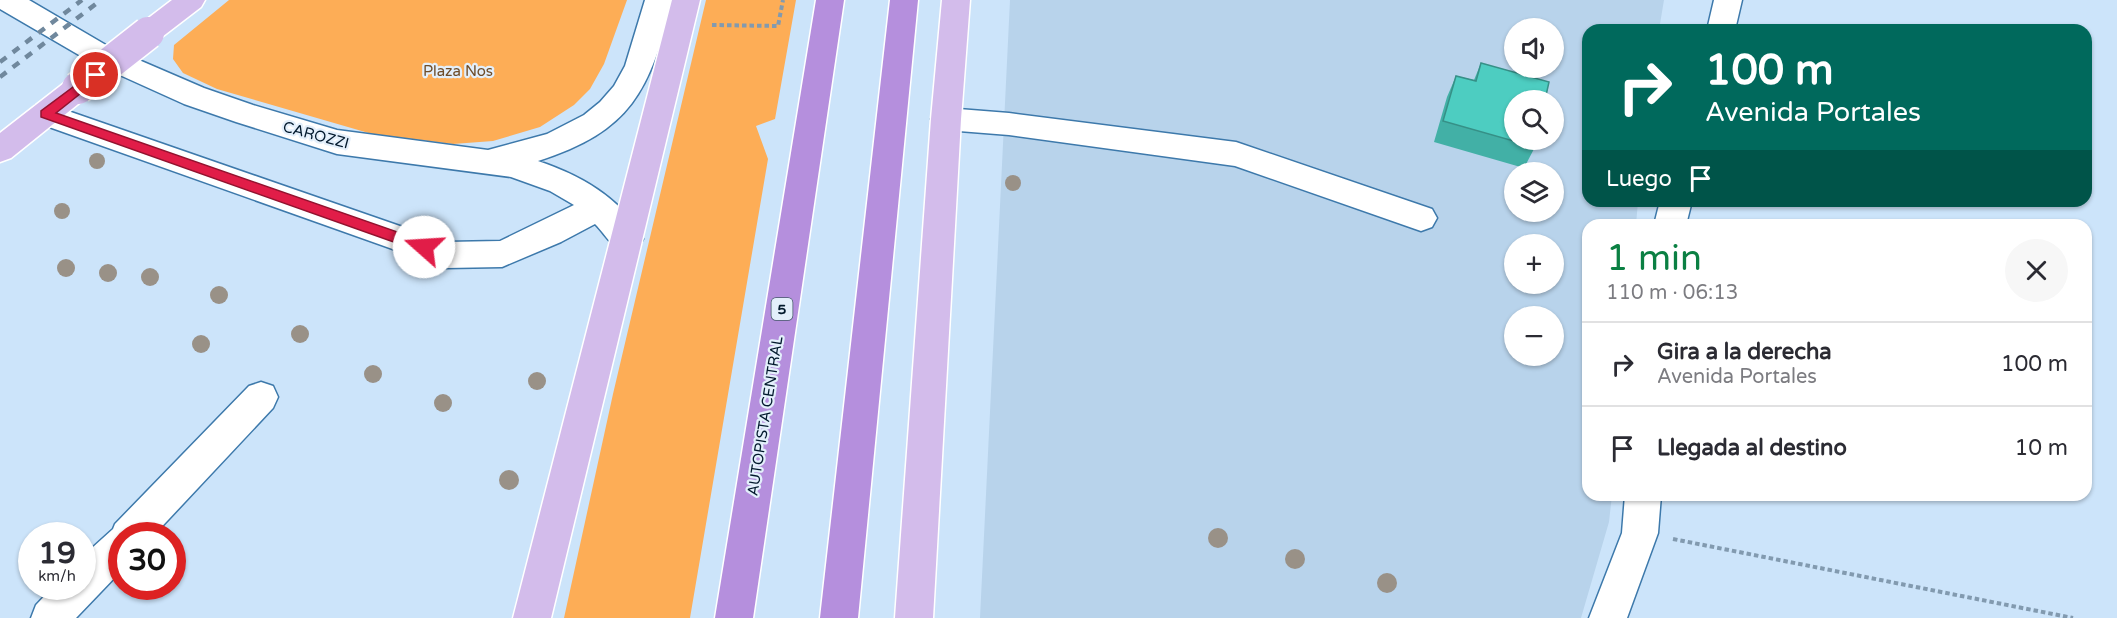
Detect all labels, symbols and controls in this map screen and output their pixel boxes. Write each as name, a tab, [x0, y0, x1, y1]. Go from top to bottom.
map controls	[1504, 18, 1564, 366]
button: sound	[1504, 18, 1564, 78]
text: 100 m	[1705, 45, 1834, 96]
icon: right	[1606, 48, 1684, 126]
pin	[70, 49, 121, 100]
icon: arrive	[79, 58, 112, 91]
park label: Plaza Nos	[423, 62, 493, 80]
button: search	[1504, 90, 1564, 150]
text: Avenida Portales	[1705, 96, 1921, 129]
street label: CAROZZI	[281, 118, 351, 152]
button: layers	[1504, 162, 1564, 222]
icon: arrive	[1684, 162, 1717, 195]
text: Luego	[1606, 166, 1672, 192]
position arrow	[392, 215, 456, 279]
button: +	[1504, 234, 1564, 294]
text: 1 min	[1606, 237, 1702, 280]
button: close	[2005, 239, 2068, 302]
text: 110 m · 06:13	[1606, 281, 1738, 305]
road number: 5	[772, 298, 792, 320]
button: −	[1504, 306, 1564, 366]
street label: AUTOPISTA CENTRAL	[743, 335, 787, 497]
text: Gira a la derecha	[1657, 339, 1832, 365]
icon: right	[1606, 348, 1639, 381]
text: 100 m	[2001, 351, 2068, 377]
text: Avenida Portales	[1657, 365, 1817, 389]
icon: arrive	[1606, 432, 1639, 465]
text: Llegada al destino	[1657, 435, 1847, 461]
text: 10 m	[2014, 435, 2068, 461]
speed limit sign: 30	[108, 522, 186, 600]
text: 19	[38, 535, 76, 572]
text: km/h	[38, 567, 76, 585]

